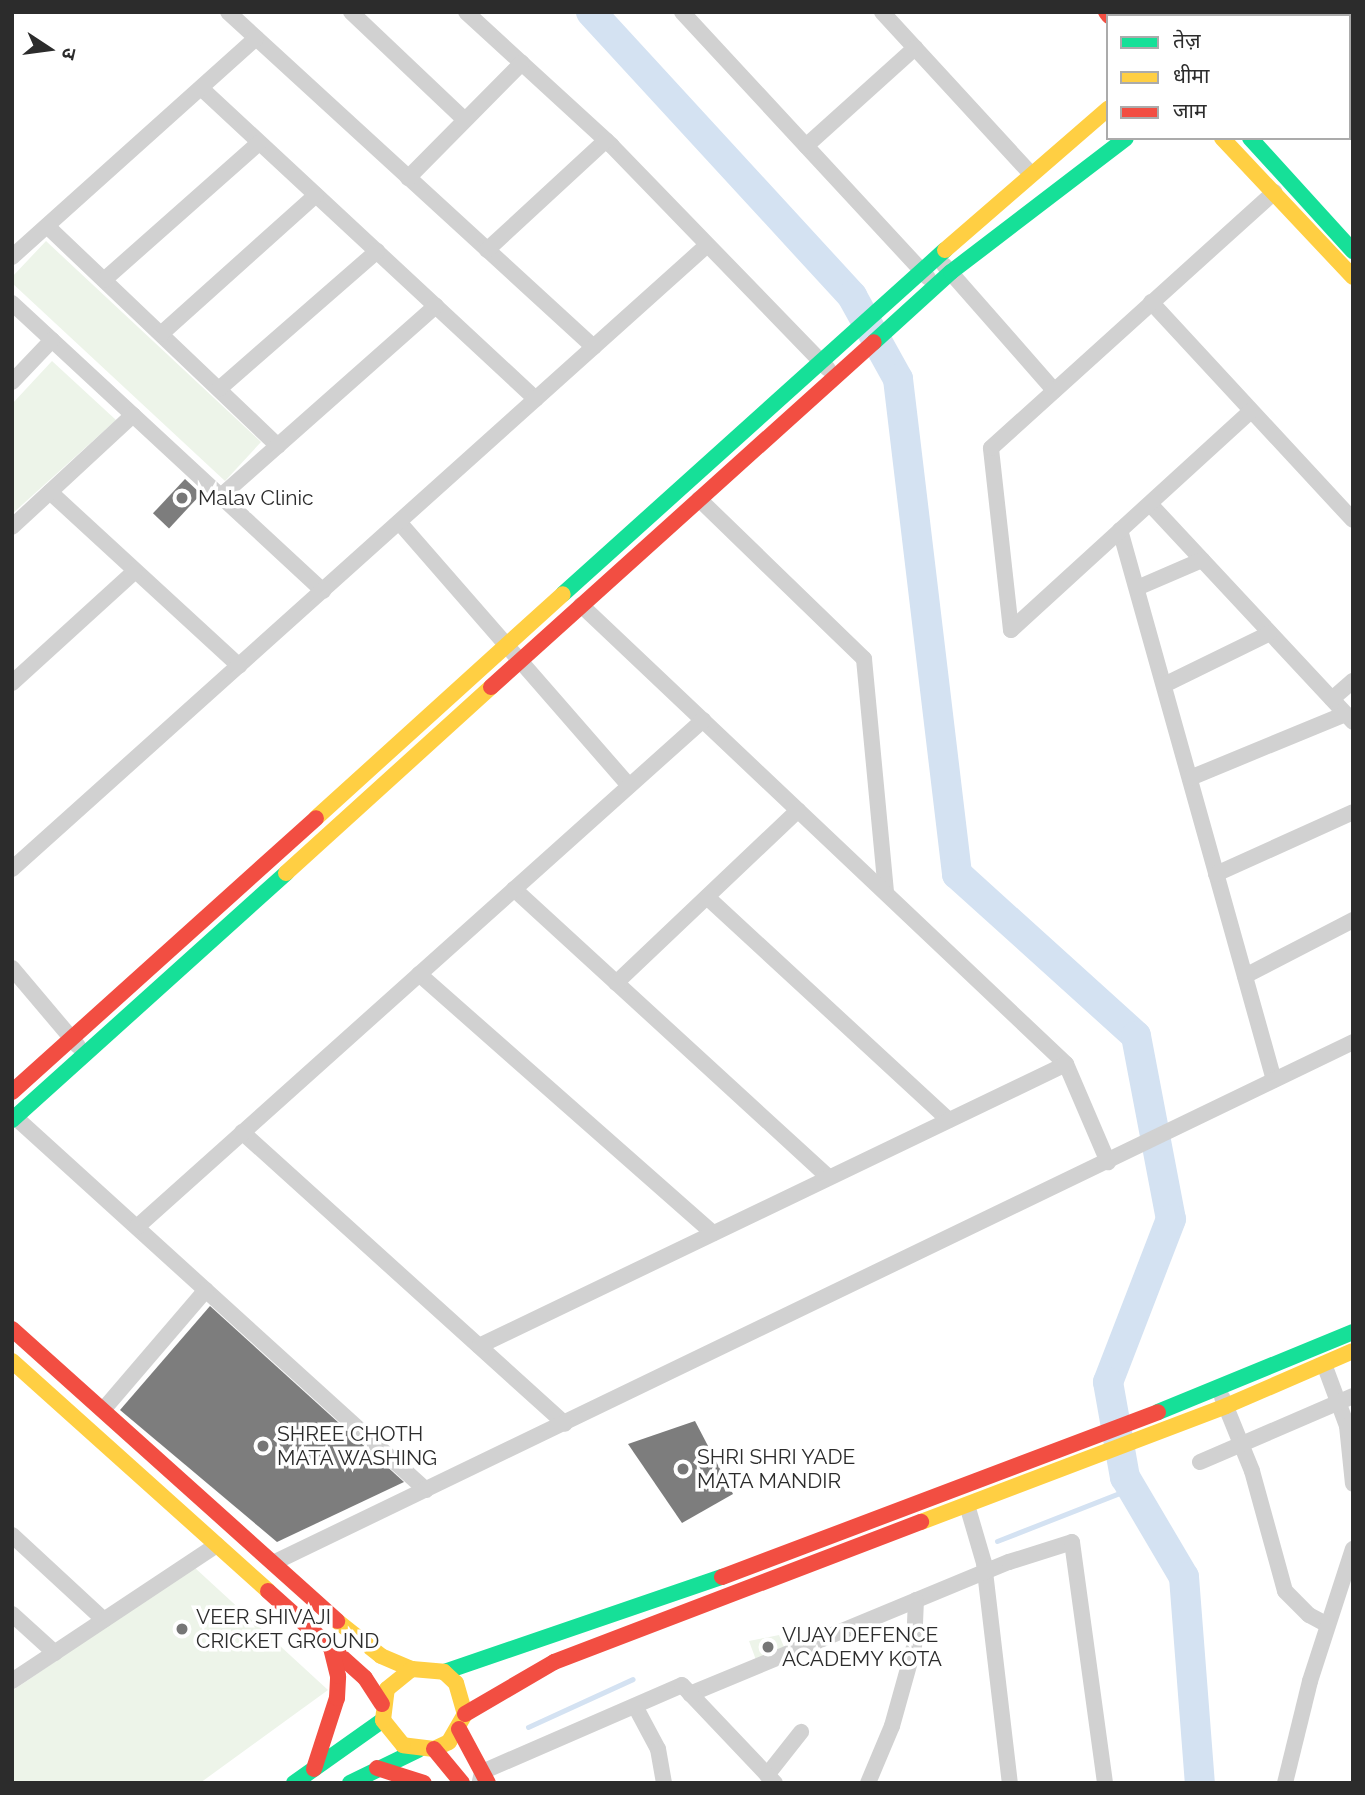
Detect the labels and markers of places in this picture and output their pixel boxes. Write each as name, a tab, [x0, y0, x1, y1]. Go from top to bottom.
place label: Malav Clinic	[198, 485, 314, 511]
marker: Malav Clinic	[172, 488, 192, 508]
place label: SHREE CHOTH MATA WASHING	[277, 1421, 439, 1471]
marker: SHREE CHOTH MATA WASHING	[255, 1438, 271, 1454]
place label: SHRI SHRI YADE MATA MANDIR	[697, 1444, 856, 1494]
marker: SHRI SHRI YADE MATA MANDIR	[675, 1461, 691, 1477]
place label: VEER SHIVAJI CRICKET GROUND	[196, 1604, 380, 1654]
marker: VEER SHIVAJI CRICKET GROUND	[174, 1621, 190, 1637]
place label: VIJAY DEFENCE ACADEMY KOTA	[782, 1622, 943, 1672]
marker: VIJAY DEFENCE ACADEMY KOTA	[760, 1639, 776, 1655]

